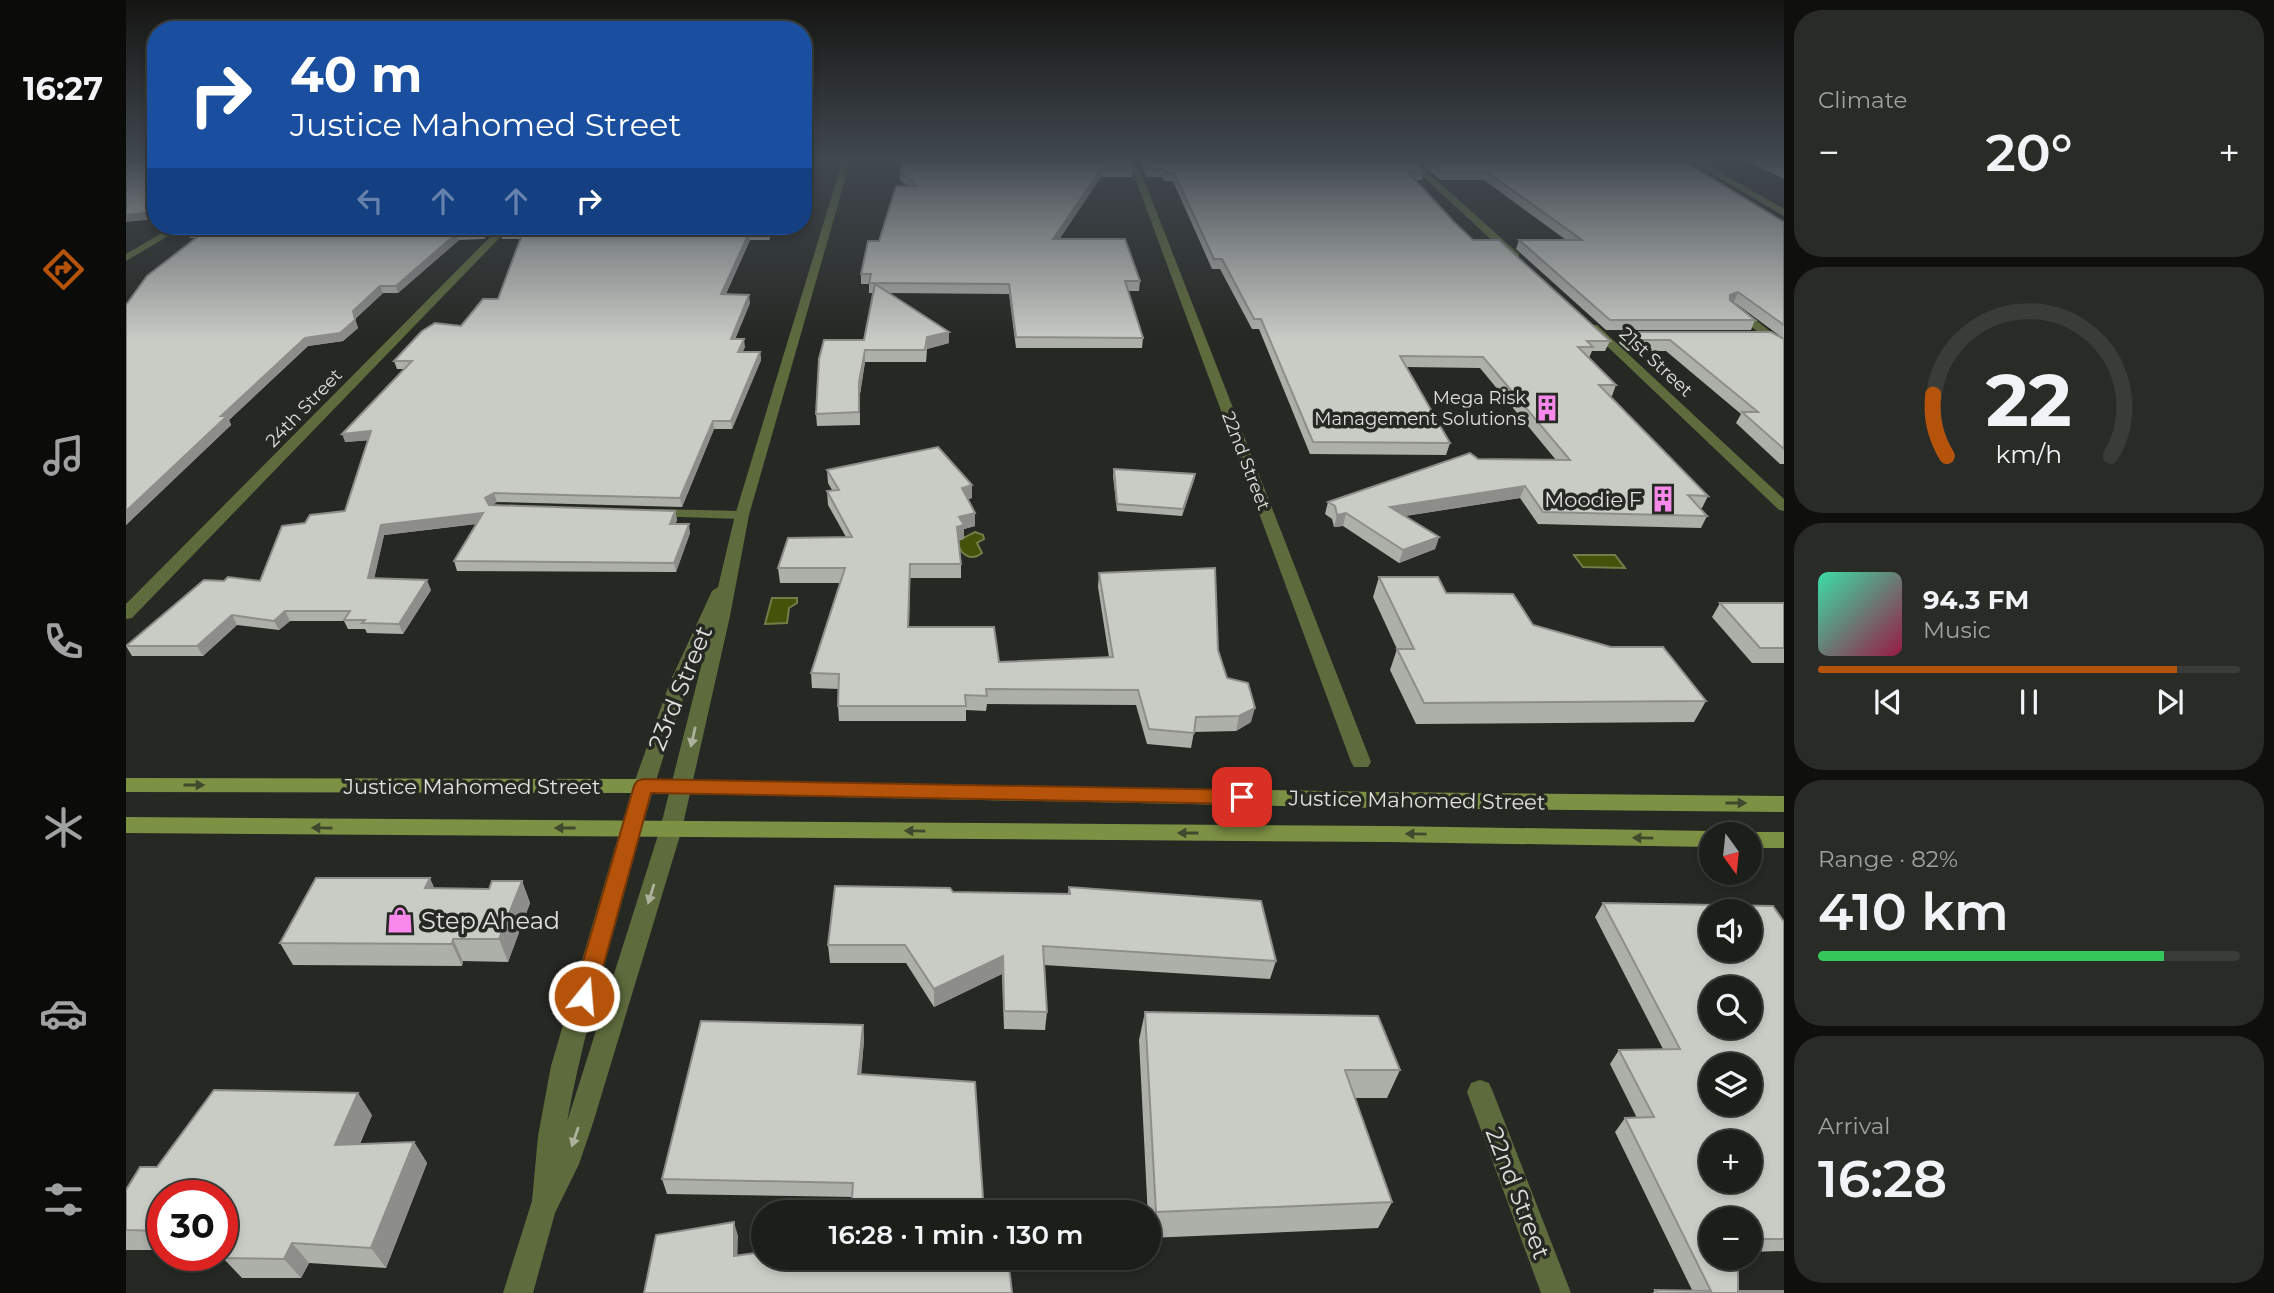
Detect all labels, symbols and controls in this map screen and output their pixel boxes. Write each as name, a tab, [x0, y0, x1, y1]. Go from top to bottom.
text: 40 m	[290, 45, 422, 104]
icon: right	[175, 49, 266, 140]
text: 16:27	[23, 69, 103, 108]
text: Climate	[1818, 86, 1907, 114]
text: Justice Mahomed Street	[290, 105, 681, 144]
text: 20°	[1985, 121, 2073, 184]
text: −	[1818, 129, 1840, 176]
text: +	[2218, 129, 2240, 176]
icon: left	[351, 182, 389, 220]
icon: ahead	[424, 182, 462, 220]
icon: ahead	[497, 182, 535, 220]
icon: right	[570, 182, 608, 220]
icon: directions	[39, 245, 88, 294]
street label: 21st Street	[1615, 323, 1697, 401]
text: 22	[1986, 356, 2072, 444]
street label: 24th Street	[261, 364, 347, 452]
place label: Mega Risk Management Solutions	[1314, 387, 1526, 430]
building icon: Mega Risk Management Solutions	[1532, 393, 1562, 423]
street label: 22nd Street	[1217, 409, 1275, 513]
icon: music	[39, 431, 88, 480]
text: km/h	[1996, 439, 2062, 469]
building icon: Moodie F	[1648, 484, 1678, 514]
place label: Moodie F	[1544, 487, 1642, 512]
text: 94.3 FM	[1923, 584, 2029, 616]
text: Music	[1923, 616, 1991, 644]
icon: phone	[39, 617, 88, 666]
street label: 23rd Street	[642, 621, 718, 754]
icon: previous	[1869, 683, 1907, 721]
icon: pause	[2010, 683, 2048, 721]
icon: next	[2151, 683, 2189, 721]
one-way arrow	[688, 726, 699, 748]
pin	[1212, 767, 1272, 827]
street label: Justice Mahomed Street	[343, 774, 600, 799]
icon: arrive	[1223, 778, 1261, 816]
one-way arrow	[183, 780, 205, 791]
street label: Justice Mahomed Street	[1287, 785, 1546, 815]
one-way arrow	[1725, 797, 1747, 809]
icon: climate	[39, 803, 88, 852]
one-way arrow	[311, 822, 333, 834]
one-way arrow	[554, 822, 576, 834]
north arrow	[1699, 822, 1762, 886]
map controls	[1699, 822, 1762, 1270]
one-way arrow	[903, 825, 925, 837]
one-way arrow	[1177, 827, 1199, 839]
one-way arrow	[1405, 829, 1427, 840]
one-way arrow	[1632, 832, 1654, 844]
text: Range · 82%	[1818, 845, 1958, 873]
text: 410 km	[1818, 880, 2009, 943]
one-way arrow	[646, 884, 656, 905]
button: sound	[1699, 899, 1762, 962]
shop icon: Step Ahead	[385, 905, 415, 935]
place label: Step Ahead	[421, 906, 560, 935]
position arrow	[547, 959, 621, 1033]
button: search	[1699, 976, 1762, 1039]
icon: car	[39, 989, 88, 1038]
button: layers	[1699, 1053, 1762, 1116]
text: Arrival	[1818, 1112, 1891, 1140]
street label: 22nd Street	[1480, 1123, 1556, 1263]
one-way arrow	[569, 1127, 580, 1148]
button: +	[1699, 1130, 1762, 1193]
text: 16:28	[1818, 1147, 1947, 1210]
icon: filters	[39, 1175, 88, 1224]
speed limit sign: 30	[147, 1180, 238, 1271]
button: −	[1699, 1207, 1762, 1270]
text: 16:28 · 1 min · 130 m	[829, 1219, 1083, 1251]

